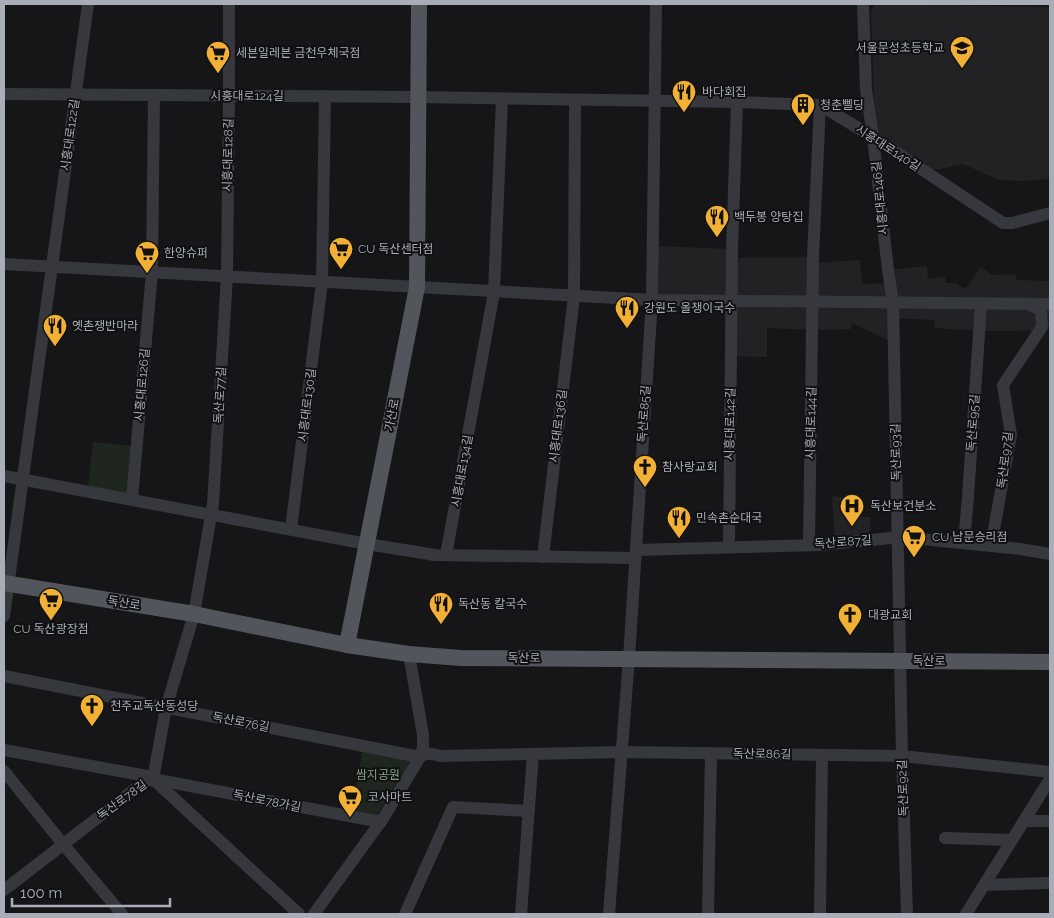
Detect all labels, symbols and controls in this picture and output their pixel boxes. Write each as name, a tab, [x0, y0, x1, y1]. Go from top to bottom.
school or university icon: 서울문성초등학교	[949, 35, 975, 69]
supermarket icon: 세븐일레븐 금천우체국점	[205, 40, 231, 74]
place label: 서울문성초등학교	[856, 41, 944, 55]
place label: 세븐일레븐 금천우체국점	[236, 46, 361, 60]
restaurant icon: 바다회집	[671, 79, 697, 113]
place label: 바다회집	[702, 85, 746, 99]
street label: 시흥대로124길	[210, 89, 284, 103]
building icon: 청춘삘딩	[790, 92, 816, 126]
street label: 시흥대로122길	[58, 98, 82, 172]
place label: 청춘삘딩	[820, 98, 864, 112]
street label: 시흥대로128길	[220, 118, 236, 192]
street label: 시흥대로140길	[853, 122, 923, 174]
street label: 시흥대로146길	[869, 160, 891, 236]
restaurant icon: 백두봉 양탕집	[704, 204, 730, 238]
place label: 백두봉 양탕집	[734, 210, 803, 224]
supermarket icon: CU 독산센터점	[328, 236, 354, 270]
supermarket icon: 한양슈퍼	[134, 240, 160, 274]
place label: CU 독산센터점	[358, 242, 434, 256]
place label: 한양슈퍼	[164, 246, 208, 260]
restaurant icon: 강원도 올챙이국수	[614, 295, 640, 329]
place label: 강원도 올챙이국수	[644, 301, 735, 315]
restaurant icon: 옛촌쟁반마라	[42, 313, 68, 347]
place label: 옛촌쟁반마라	[72, 319, 138, 333]
street label: 시흥대로126길	[132, 348, 152, 422]
street label: 독산로77길	[212, 366, 228, 424]
street label: 시흥대로130길	[296, 367, 318, 443]
street label: 독산로85길	[635, 385, 653, 443]
street label: 시흥대로144길	[803, 386, 819, 460]
street label: 시흥대로142길	[722, 387, 738, 461]
street label: 시흥대로136길	[547, 388, 569, 464]
street label: 독산로95길	[964, 394, 982, 452]
street label: 가산로	[382, 397, 402, 433]
street label: 독산로93길	[888, 423, 904, 481]
street label: 독산로97길	[995, 431, 1015, 489]
street label: 시흥대로134길	[449, 434, 475, 508]
church icon: 참사랑교회	[632, 454, 658, 488]
place label: 참사랑교회	[662, 460, 717, 474]
hospital icon: 독산보건분소	[839, 493, 865, 527]
place label: 독산보건분소	[870, 499, 936, 513]
restaurant icon: 민속촌순대국	[666, 505, 692, 539]
place label: 민속촌순대국	[696, 511, 762, 525]
supermarket icon: CU 남문승리점	[901, 524, 927, 558]
place label: CU 남문승리점	[932, 530, 1008, 544]
street label: 독산로87길	[814, 533, 872, 551]
supermarket icon: CU 독산광장점	[38, 587, 64, 621]
restaurant icon: 독산동 칼국수	[428, 591, 454, 625]
street label: 독산로	[107, 593, 141, 613]
place label: 독산동 칼국수	[458, 597, 527, 611]
church icon: 대광교회	[837, 602, 863, 636]
place label: 대광교회	[868, 608, 912, 622]
place label: CU 독산광장점	[13, 622, 89, 636]
street label: 독산로	[507, 651, 541, 665]
street label: 독산로	[912, 654, 946, 668]
church icon: 천주교독산동성당	[79, 693, 105, 727]
place label: 천주교독산동성당	[110, 699, 198, 713]
street label: 독산로76길	[211, 710, 271, 734]
street label: 독산로86길	[733, 746, 791, 762]
street label: 독산로92길	[895, 759, 911, 817]
park label: 쌈지공원	[356, 768, 400, 782]
street label: 독산로78길	[95, 777, 149, 823]
supermarket icon: 코사마트	[337, 784, 363, 818]
street label: 독산로78가길	[232, 788, 302, 814]
place label: 코사마트	[368, 790, 412, 804]
scale bar	[12, 876, 170, 908]
text: 100 m	[20, 884, 62, 902]

